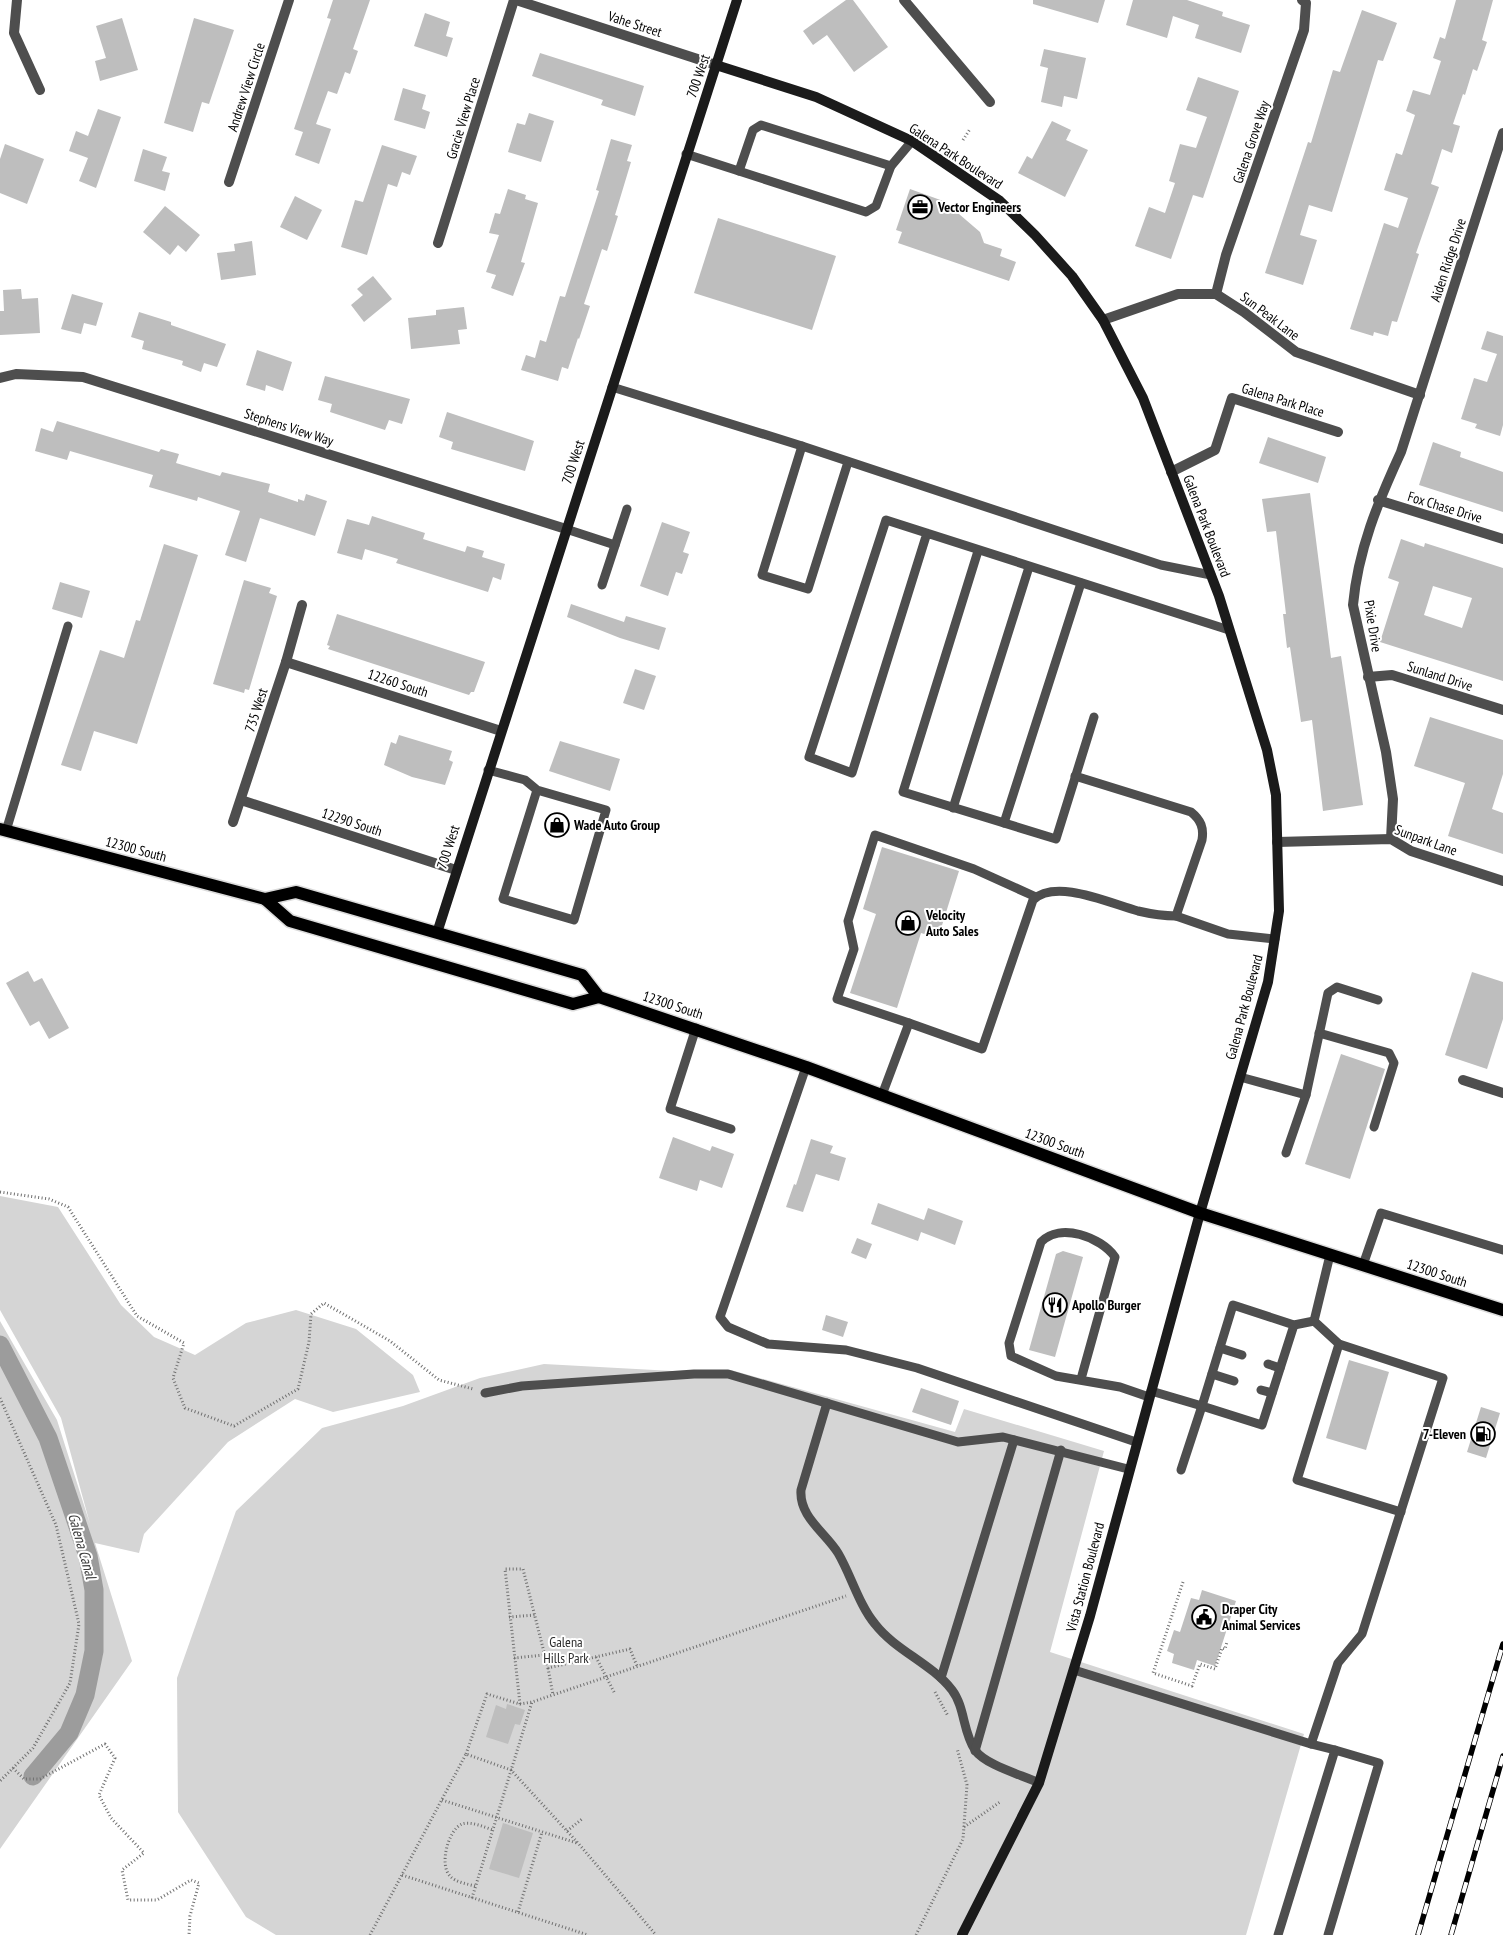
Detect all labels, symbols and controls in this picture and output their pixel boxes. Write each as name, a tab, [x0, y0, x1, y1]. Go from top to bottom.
street label: Vahe Street	[605, 7, 664, 41]
street label: Andrew View Circle	[223, 40, 269, 134]
street label: 700 West	[682, 52, 714, 100]
street label: Gracie View Place	[442, 75, 484, 161]
street label: Galena Grove Way	[1228, 97, 1274, 186]
street label: Galena Park Boulevard	[906, 119, 1006, 193]
office icon: Vector Engineers	[907, 194, 933, 220]
place label: Vector Engineers	[937, 198, 1021, 216]
street label: Aiden Ridge Drive	[1426, 216, 1470, 304]
street label: Sun Peak Lane	[1237, 288, 1303, 344]
street label: Galena Park Place	[1240, 379, 1327, 421]
street label: Stephens View Way	[242, 404, 337, 450]
street label: 700 West	[557, 438, 589, 486]
street label: Galena Park Boulevard	[1179, 472, 1235, 580]
street label: Fox Chase Drive	[1406, 487, 1485, 527]
street label: Pixie Drive	[1360, 599, 1386, 653]
street label: Sunland Drive	[1405, 657, 1475, 695]
street label: 12260 South	[365, 665, 431, 701]
street label: 735 West	[240, 686, 272, 734]
street label: 12290 South	[319, 804, 385, 840]
shop icon: Wade Auto Group	[544, 812, 570, 838]
place label: Wade Auto Group	[573, 816, 660, 834]
street label: Sunpark Lane	[1392, 820, 1460, 860]
street label: 700 West	[432, 823, 464, 871]
street label: 12300 South	[103, 832, 169, 866]
place label: Velocity Auto Sales	[925, 906, 979, 940]
shop icon: Velocity Auto Sales	[895, 910, 921, 936]
street label: Galena Park Boulevard	[1221, 952, 1267, 1062]
street label: 12300 South	[640, 987, 706, 1023]
street label: 12300 South	[1023, 1124, 1087, 1162]
street label: 12300 South	[1404, 1255, 1470, 1291]
restaurant icon: Apollo Burger	[1042, 1292, 1068, 1318]
place label: Apollo Burger	[1071, 1296, 1142, 1314]
fuel station icon: 7-Eleven	[1470, 1421, 1496, 1447]
place label: 7-Eleven	[1423, 1425, 1466, 1443]
water label: Galena Canal	[64, 1511, 101, 1582]
street label: Vista Station Boulevard	[1061, 1520, 1108, 1635]
place label: Draper City Animal Services	[1221, 1600, 1300, 1634]
public building icon: Draper City Animal Services	[1191, 1604, 1217, 1630]
park label: Galena Hills Park	[543, 1633, 589, 1667]

